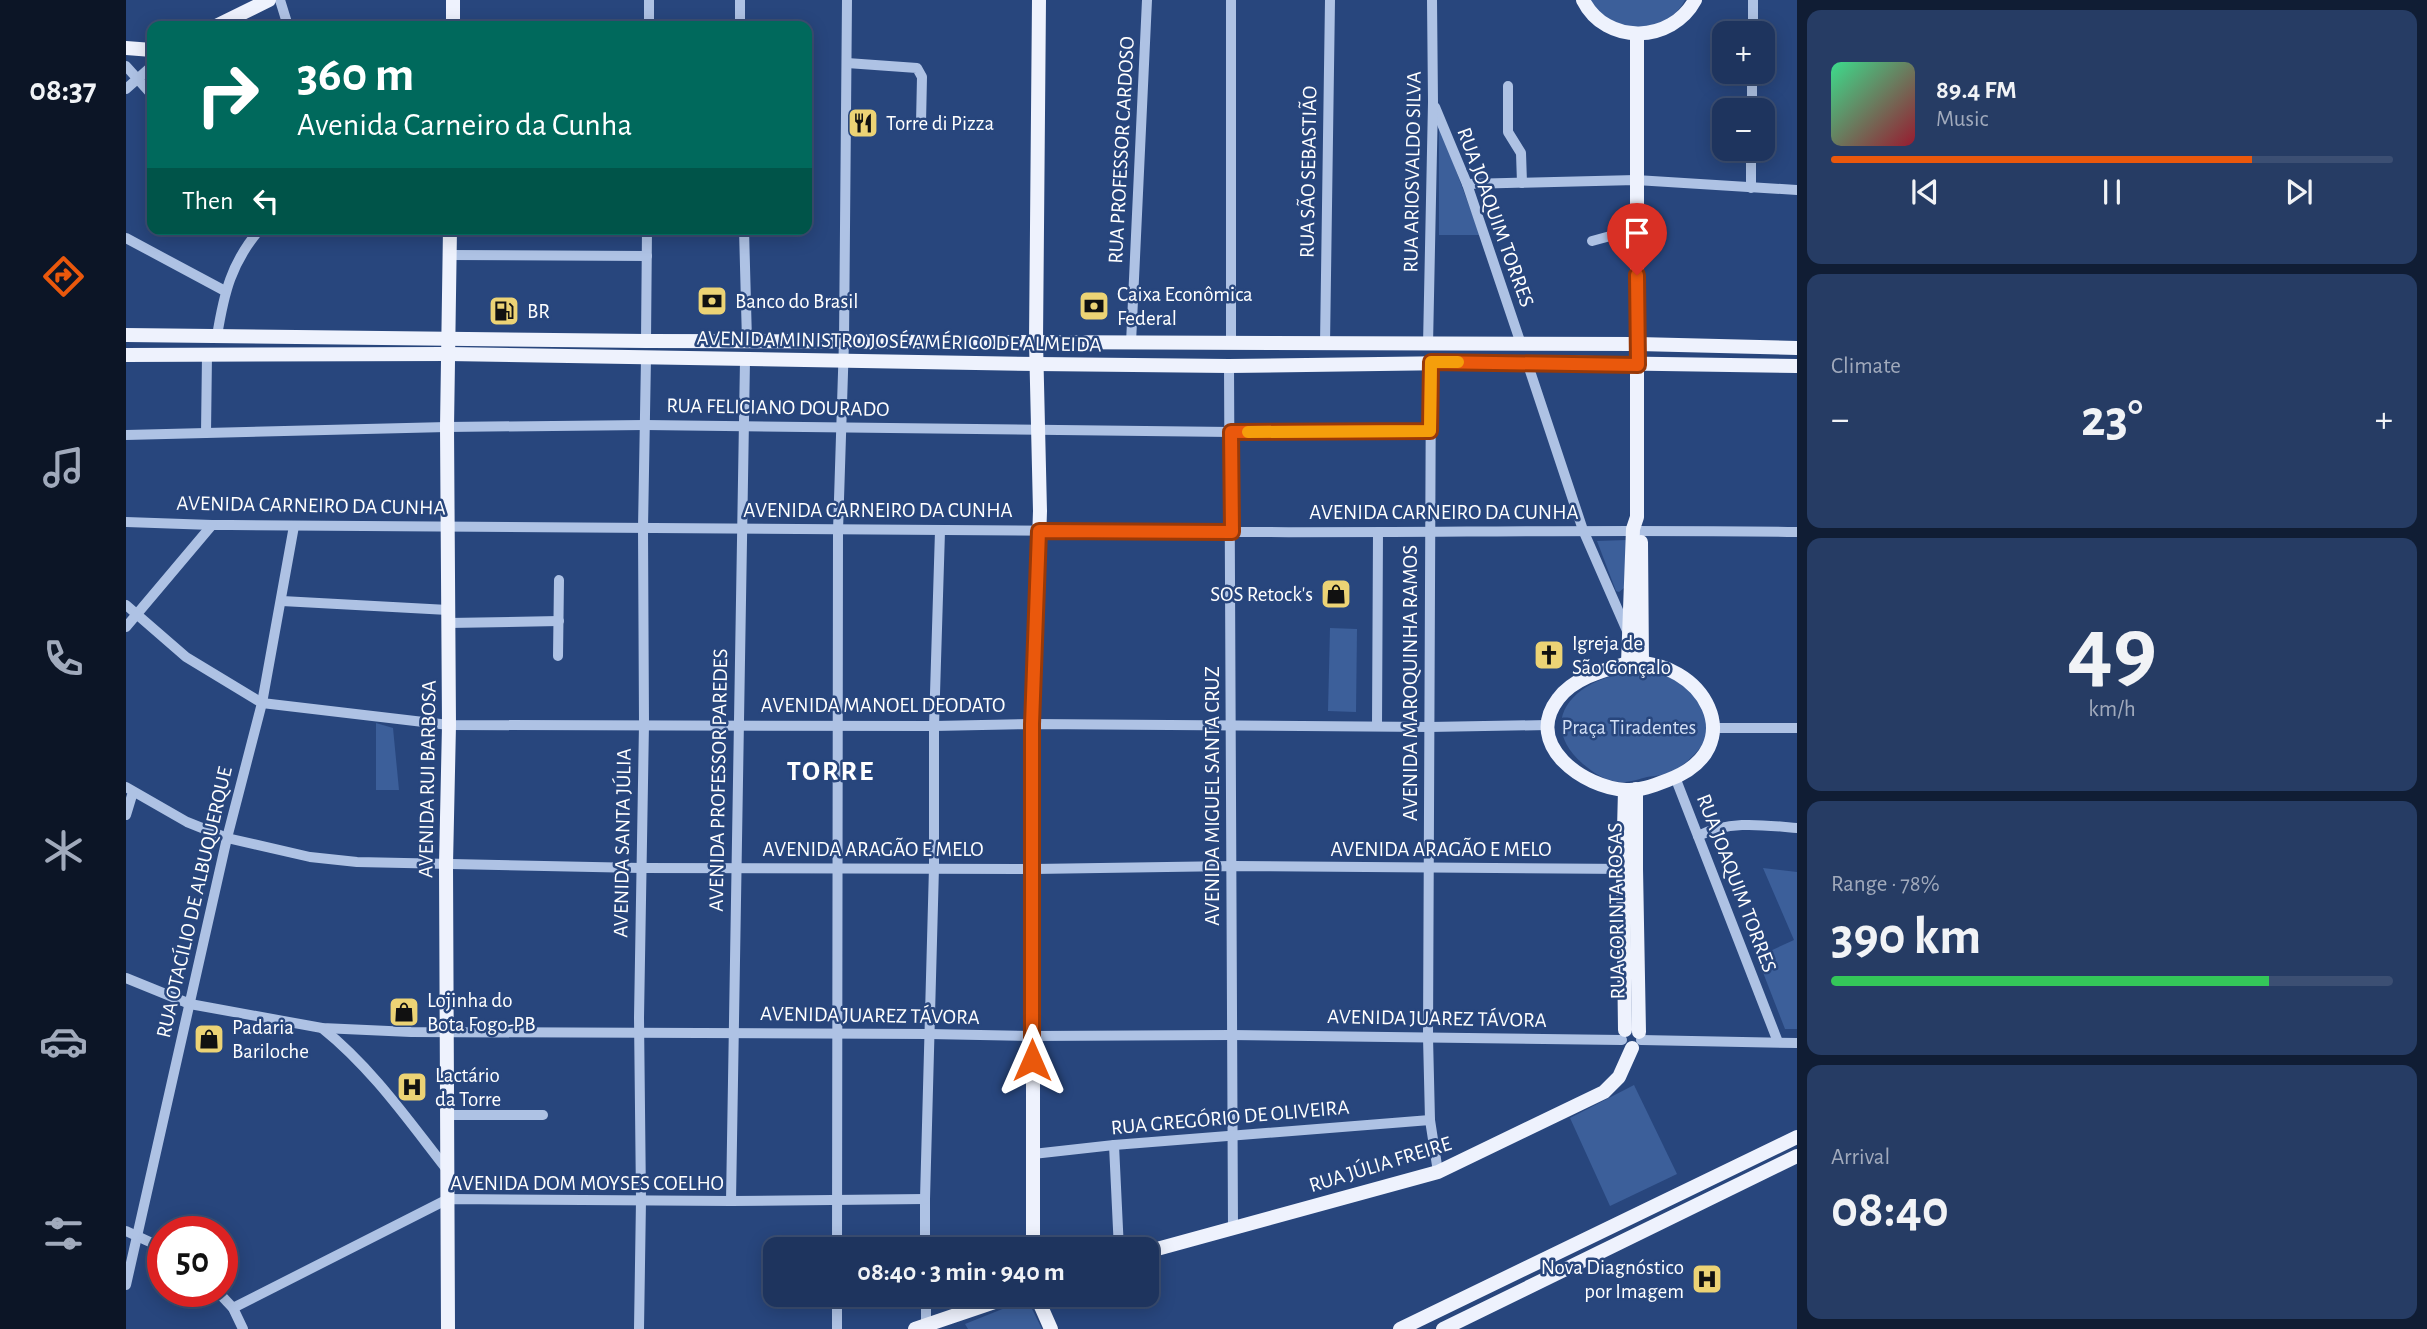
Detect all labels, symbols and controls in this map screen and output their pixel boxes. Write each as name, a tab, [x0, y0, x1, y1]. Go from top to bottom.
map controls	[1712, 21, 1775, 161]
button: +	[1712, 21, 1775, 84]
street label: RUA PROFESSOR CARDOSO	[1105, 36, 1138, 264]
icon: right	[182, 49, 273, 140]
text: 360 m	[297, 51, 414, 100]
street label: RUA ARIOSVALDO SILVA	[1400, 71, 1425, 273]
text: 08:37	[29, 74, 97, 106]
text: 89.4 FM	[1936, 77, 2017, 103]
street label: RUA SÃO SEBASTIÃO	[1294, 86, 1321, 258]
button: −	[1712, 98, 1775, 161]
restaurant icon: Torre di Pizza	[846, 106, 880, 140]
text: Music	[1936, 108, 1988, 131]
text: Avenida Carneiro da Cunha	[297, 109, 632, 141]
place label: Torre di Pizza	[886, 113, 994, 134]
street label: RUA JOAQUIM TORRES	[1453, 125, 1538, 310]
icon: previous	[1906, 173, 1944, 211]
icon: pause	[2093, 173, 2131, 211]
icon: next	[2280, 173, 2318, 211]
icon: left	[247, 182, 285, 220]
text: Then	[182, 188, 233, 214]
pin	[1607, 203, 1667, 275]
icon: arrive	[1618, 214, 1656, 252]
icon: directions	[39, 252, 88, 301]
bank icon: Banco do Brasil	[695, 284, 729, 318]
place label: Caixa Econômica Federal	[1117, 284, 1253, 329]
bank icon: Caixa Econômica Federal	[1077, 289, 1111, 323]
place label: Banco do Brasil	[735, 291, 859, 312]
fuel station icon: BR	[487, 294, 521, 328]
place label: BR	[527, 301, 550, 322]
street label: AVENIDA MINISTRO JOSÉ AMÉRICO DE ALMEIDA	[696, 325, 1102, 356]
text: Climate	[1831, 355, 1901, 378]
text: 23°	[2081, 393, 2143, 445]
street label: RUA FELICIANO DOURADO	[666, 395, 890, 420]
text: −	[1831, 401, 1849, 439]
text: +	[2375, 401, 2393, 439]
icon: music	[39, 443, 88, 492]
street label: AVENIDA CARNEIRO DA CUNHA	[176, 493, 446, 518]
street label: AVENIDA CARNEIRO DA CUNHA	[743, 500, 1013, 521]
street label: AVENIDA CARNEIRO DA CUNHA	[1309, 502, 1579, 523]
street label: AVENIDA MAROQUINHA RAMOS	[1400, 545, 1421, 821]
shop icon: SOS Retock's	[1319, 577, 1353, 611]
place label: SOS Retock's	[1210, 584, 1313, 605]
text: 49	[2067, 605, 2157, 696]
place label: Igreja de São Gonçalo	[1572, 633, 1671, 678]
icon: phone	[39, 634, 88, 683]
church icon: Igreja de São Gonçalo	[1532, 638, 1566, 672]
street label: AVENIDA PROFESSOR PAREDES	[706, 648, 731, 912]
street label: AVENIDA MIGUEL SANTA CRUZ	[1202, 666, 1223, 926]
street label: AVENIDA RUI BARBOSA	[415, 680, 440, 878]
street label: AVENIDA MANOEL DEODATO	[761, 695, 1005, 716]
text: km/h	[2088, 698, 2136, 721]
park label: Praça Tiradentes	[1562, 717, 1696, 738]
street label: AVENIDA SANTA JÚLIA	[608, 748, 635, 938]
district label: TORRE	[787, 758, 875, 786]
street label: RUA OTACÍLIO DE ALBUQUERQUE	[151, 764, 236, 1040]
street label: RUA JOAQUIM TORRES	[1693, 791, 1780, 975]
street label: RUA CORINTA ROSAS	[1604, 822, 1629, 1000]
icon: climate	[39, 826, 88, 875]
street label: AVENIDA ARAGÃO E MELO	[762, 837, 984, 860]
street label: AVENIDA ARAGÃO E MELO	[1330, 837, 1552, 860]
text: Range · 78%	[1831, 873, 1940, 896]
text: 390 km	[1831, 911, 1981, 963]
place label: Lojinha do Bota Fogo-PB	[427, 990, 535, 1035]
shop icon: Lojinha do Bota Fogo-PB	[387, 995, 421, 1029]
street label: AVENIDA JUAREZ TÁVORA	[760, 1001, 980, 1028]
street label: AVENIDA JUAREZ TÁVORA	[1327, 1004, 1547, 1031]
icon: car	[39, 1017, 88, 1066]
place label: Padaria Bariloche	[232, 1017, 309, 1062]
shop icon: Padaria Bariloche	[192, 1022, 226, 1056]
position arrow	[995, 1023, 1069, 1097]
place label: Lactário da Torre	[435, 1065, 501, 1110]
hospital icon: Lactário da Torre	[395, 1070, 429, 1104]
street label: RUA GREGÓRIO DE OLIVEIRA	[1110, 1095, 1350, 1138]
street label: RUA JÚLIA FREIRE	[1306, 1131, 1454, 1196]
text: Arrival	[1831, 1146, 1890, 1169]
street label: AVENIDA DOM MOYSES COELHO	[450, 1173, 724, 1194]
text: 08:40	[1831, 1184, 1949, 1236]
icon: filters	[39, 1209, 88, 1258]
speed limit sign: 50	[147, 1216, 238, 1307]
place label: Nova Diagnóstico por Imagem	[1541, 1257, 1684, 1302]
text: 08:40 · 3 min · 940 m	[857, 1259, 1065, 1285]
hospital icon: Nova Diagnóstico por Imagem	[1690, 1262, 1724, 1296]

